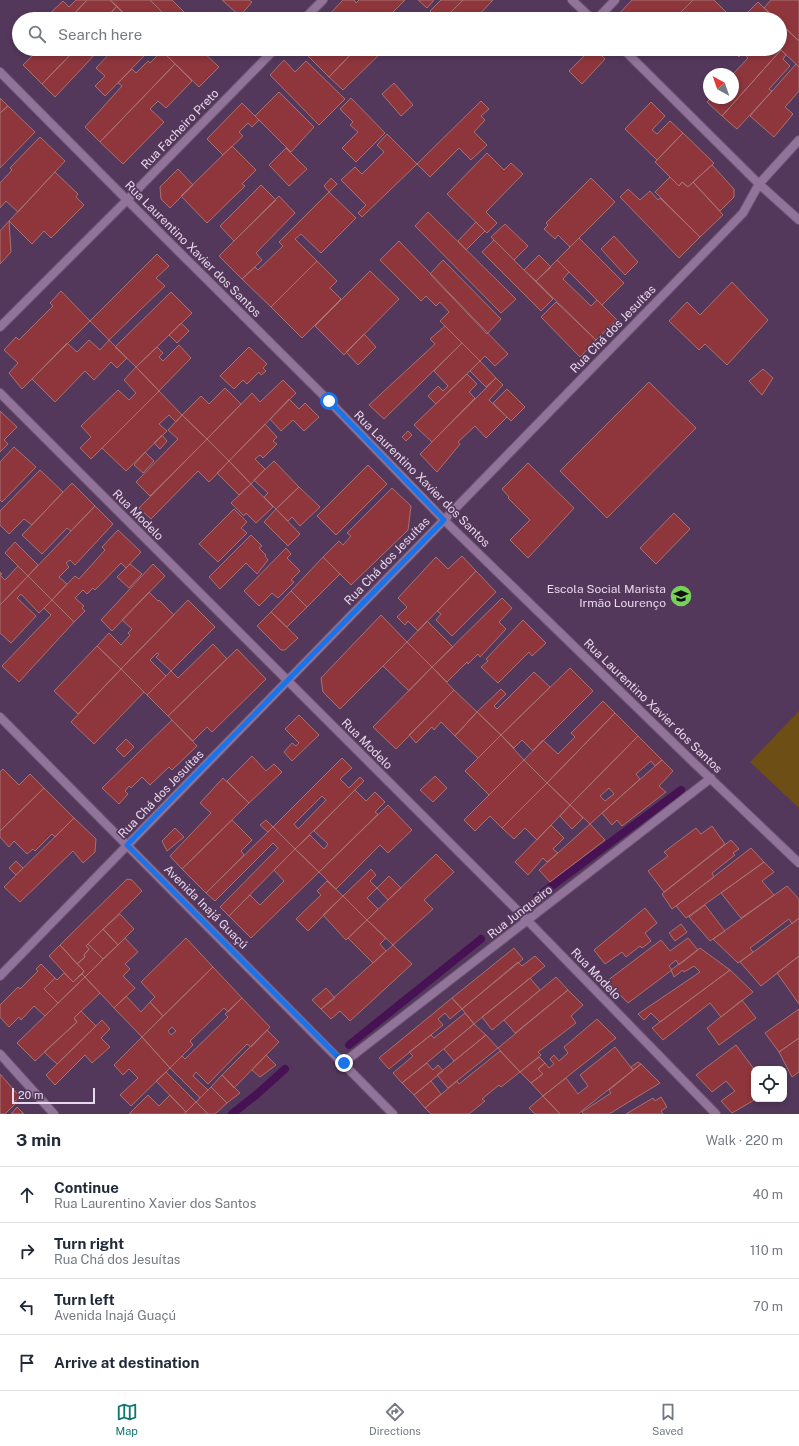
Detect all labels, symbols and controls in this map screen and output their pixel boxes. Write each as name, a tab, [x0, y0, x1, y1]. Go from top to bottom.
search box	[12, 12, 787, 56]
icon: search	[26, 23, 48, 45]
text: Search here	[58, 26, 142, 43]
north arrow	[703, 68, 739, 104]
street label: Rua Facheiro Preto	[138, 86, 222, 172]
street label: Rua Laurentino Xavier dos Santos	[122, 178, 264, 320]
street label: Rua Chá dos Jesuítas	[567, 282, 659, 376]
route start	[320, 392, 338, 410]
street label: Rua Laurentino Xavier dos Santos	[351, 408, 493, 550]
street label: Rua Modelo	[110, 487, 166, 543]
street label: Rua Chá dos Jesuítas	[341, 514, 433, 608]
place label: Escola Social Marista Irmão Lourenço	[547, 582, 666, 610]
school or university icon: Escola Social Marista Irmão Lourenço	[668, 583, 694, 609]
street label: Rua Laurentino Xavier dos Santos	[581, 636, 725, 776]
street label: Rua Modelo	[339, 716, 395, 772]
street label: Rua Chá dos Jesuítas	[115, 747, 207, 841]
street label: Avenida Inajá Guaçú	[161, 862, 251, 952]
street label: Rua Junqueiro	[485, 882, 555, 942]
street label: Rua Modelo	[568, 945, 624, 1003]
route end	[335, 1054, 353, 1072]
map controls	[751, 1066, 787, 1102]
button: locate	[751, 1066, 787, 1102]
scale bar	[12, 1086, 95, 1105]
text: 20 m	[18, 1089, 43, 1101]
text: 3 min	[16, 1130, 61, 1150]
text: Walk · 220 m	[706, 1133, 783, 1148]
text: Continue	[54, 1179, 119, 1196]
icon: ahead	[16, 1184, 38, 1206]
text: 40 m	[752, 1187, 783, 1202]
text: Rua Laurentino Xavier dos Santos	[54, 1196, 256, 1211]
text: Turn right	[54, 1235, 124, 1252]
icon: right	[16, 1240, 38, 1262]
text: 110 m	[750, 1243, 783, 1258]
text: Rua Chá dos Jesuítas	[54, 1252, 180, 1267]
text: Turn left	[54, 1291, 115, 1308]
icon: left	[16, 1296, 38, 1318]
text: 70 m	[753, 1299, 783, 1314]
text: Avenida Inajá Guaçú	[54, 1308, 176, 1323]
icon: arrive	[16, 1352, 38, 1374]
text: Arrive at destination	[54, 1354, 199, 1371]
tab: Map	[116, 1401, 138, 1437]
tab: Directions	[369, 1401, 421, 1437]
tab: Saved	[652, 1401, 683, 1437]

